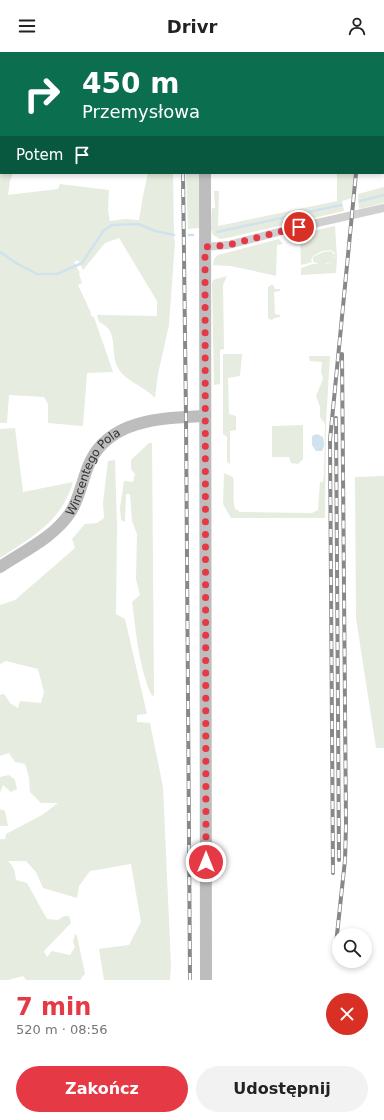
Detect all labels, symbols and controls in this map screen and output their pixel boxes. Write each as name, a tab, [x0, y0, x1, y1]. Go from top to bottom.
icon: menu	[16, 15, 38, 37]
icon: person	[346, 15, 368, 37]
text: Drivr	[167, 16, 217, 37]
text: 450 m	[82, 67, 179, 100]
icon: right	[16, 68, 68, 120]
text: Przemysłowa	[82, 101, 200, 122]
icon: arrive	[71, 144, 93, 166]
text: Potem	[16, 146, 63, 164]
pin	[282, 210, 316, 244]
icon: arrive	[288, 216, 310, 238]
street label: Wincentego Pola	[63, 425, 123, 518]
position arrow	[185, 841, 227, 883]
map controls	[332, 928, 372, 968]
button: search	[332, 928, 372, 968]
text: 7 min	[16, 993, 91, 1021]
button: close	[326, 993, 368, 1035]
text: 520 m · 08:56	[16, 1022, 107, 1037]
button: Zakończ	[16, 1066, 188, 1112]
button: Udostępnij	[196, 1066, 368, 1112]

